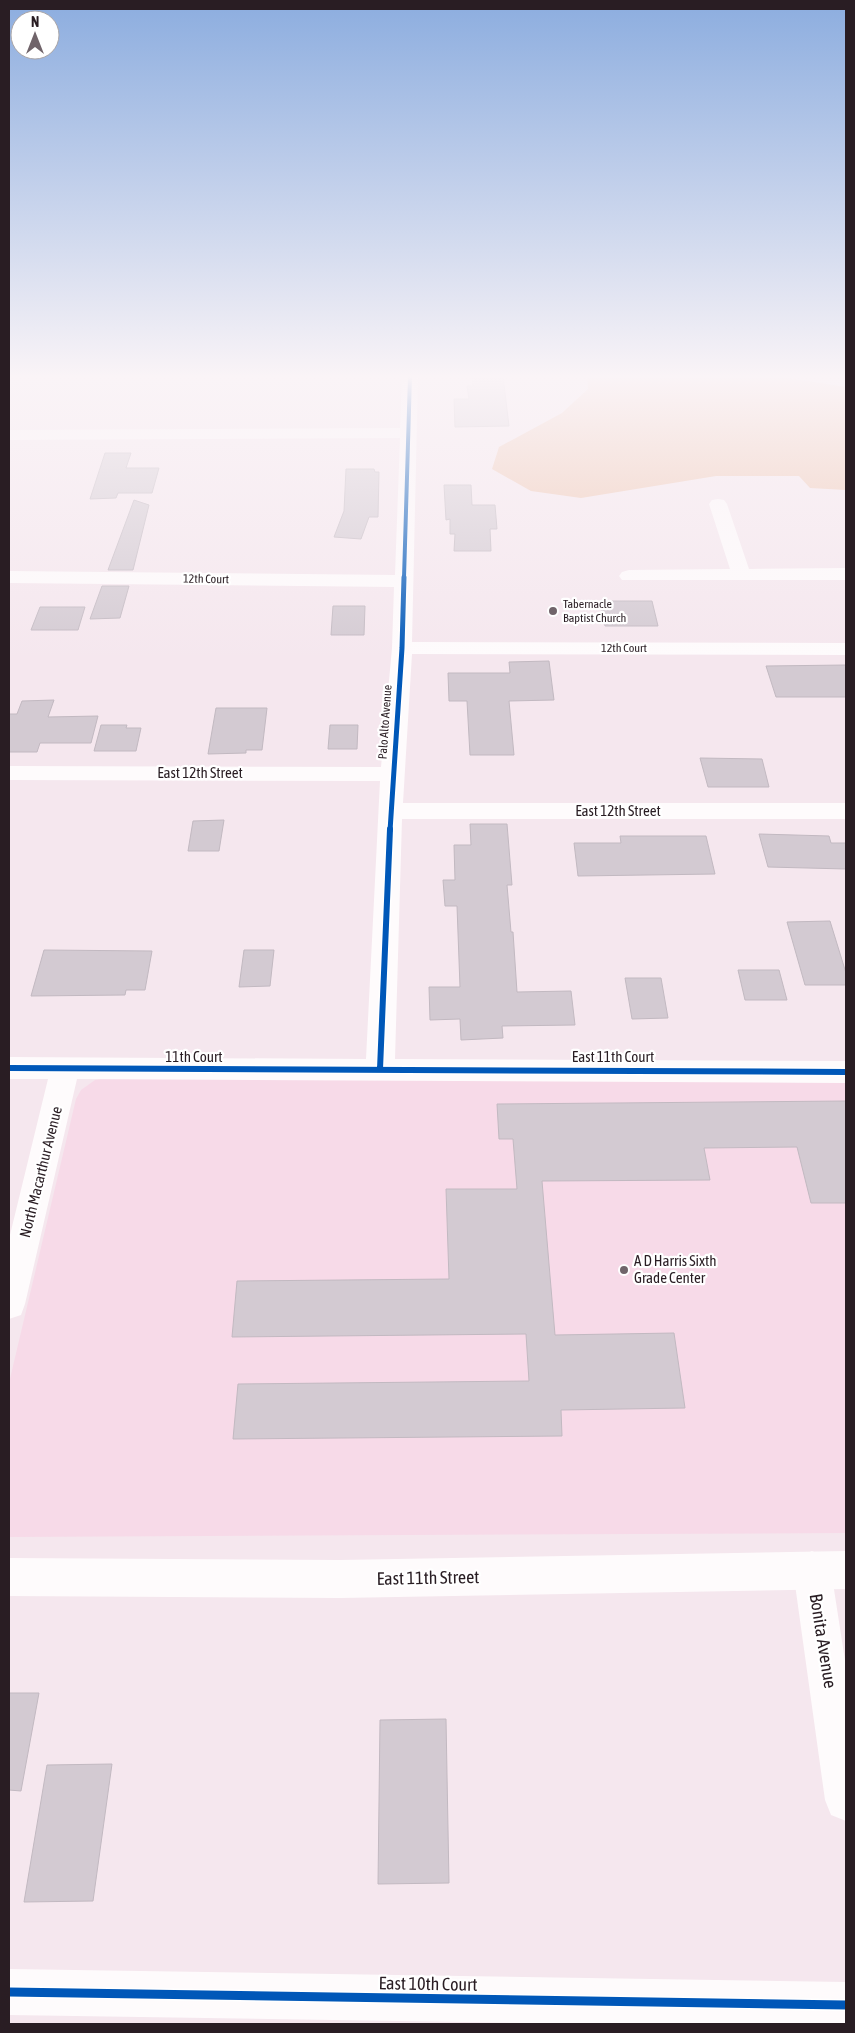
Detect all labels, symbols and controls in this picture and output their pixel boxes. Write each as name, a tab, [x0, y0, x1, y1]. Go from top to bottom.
north arrow	[10, 10, 60, 60]
text: N	[31, 14, 39, 30]
street label: 12th Court	[183, 572, 230, 586]
place label: Tabernacle Baptist Church	[563, 597, 626, 625]
marker: Tabernacle Baptist Church	[547, 605, 559, 617]
street label: 12th Court	[601, 641, 647, 655]
street label: Palo Alto Avenue	[375, 684, 395, 760]
street label: East 12th Street	[157, 764, 243, 781]
street label: East 12th Street	[575, 802, 661, 819]
street label: 11th Court	[165, 1048, 223, 1065]
street label: East 11th Court	[572, 1048, 654, 1065]
street label: North Macarthur Avenue	[16, 1104, 65, 1239]
place label: A D Harris Sixth Grade Center	[634, 1252, 717, 1286]
marker: A D Harris Sixth Grade Center	[618, 1264, 630, 1276]
street label: East 11th Street	[376, 1566, 480, 1589]
street label: Bonita Avenue	[806, 1592, 841, 1690]
street label: East 10th Court	[378, 1972, 478, 1995]

